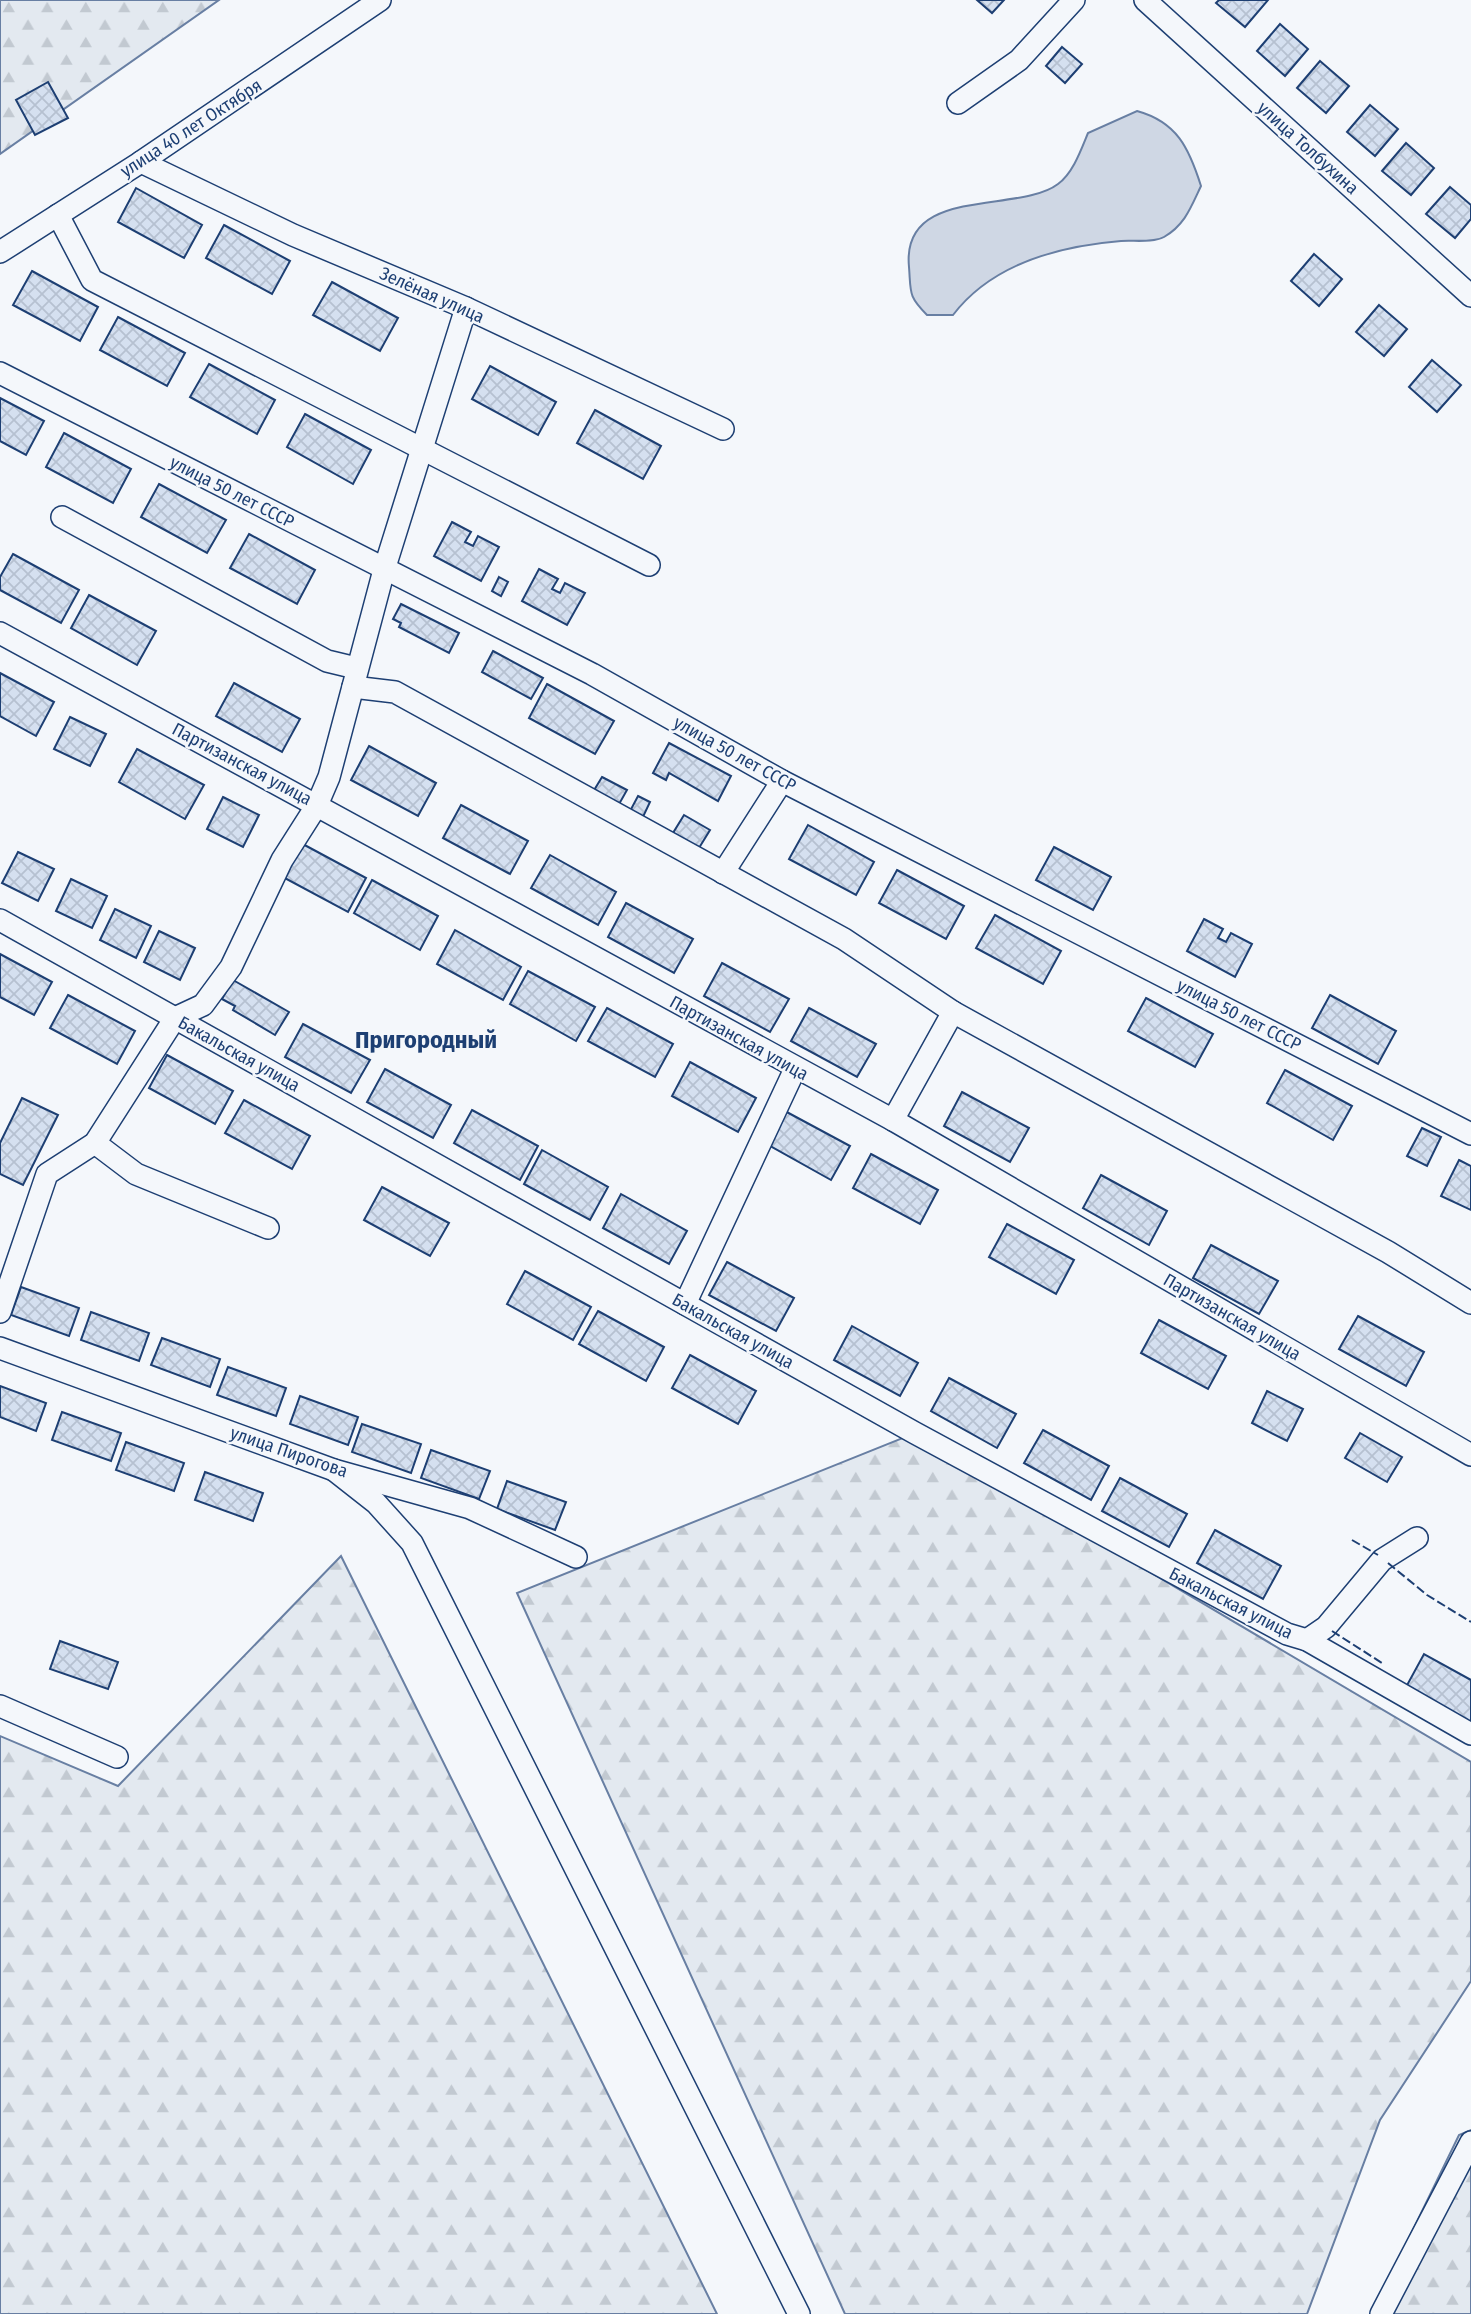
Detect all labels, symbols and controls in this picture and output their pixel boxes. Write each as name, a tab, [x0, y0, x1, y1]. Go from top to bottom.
street label: улица 40 лет Октября	[116, 74, 266, 182]
street label: улица Толбухина	[1253, 97, 1363, 199]
street label: Зелёная улица	[376, 262, 488, 328]
street label: улица 50 лет СССР	[166, 451, 298, 533]
street label: улица 50 лет СССР	[670, 711, 800, 797]
street label: Партизанская улица	[168, 718, 316, 810]
street label: улица 50 лет СССР	[1173, 974, 1305, 1056]
street label: Партизанская улица	[666, 991, 812, 1085]
street label: Бакальская улица	[174, 1011, 304, 1097]
district label: Пригородный	[355, 1026, 497, 1054]
street label: Партизанская улица	[1159, 1269, 1305, 1365]
street label: Бакальская улица	[668, 1288, 798, 1374]
street label: улица Пирогова	[227, 1422, 351, 1482]
street label: Бакальская улица	[1166, 1562, 1297, 1644]

